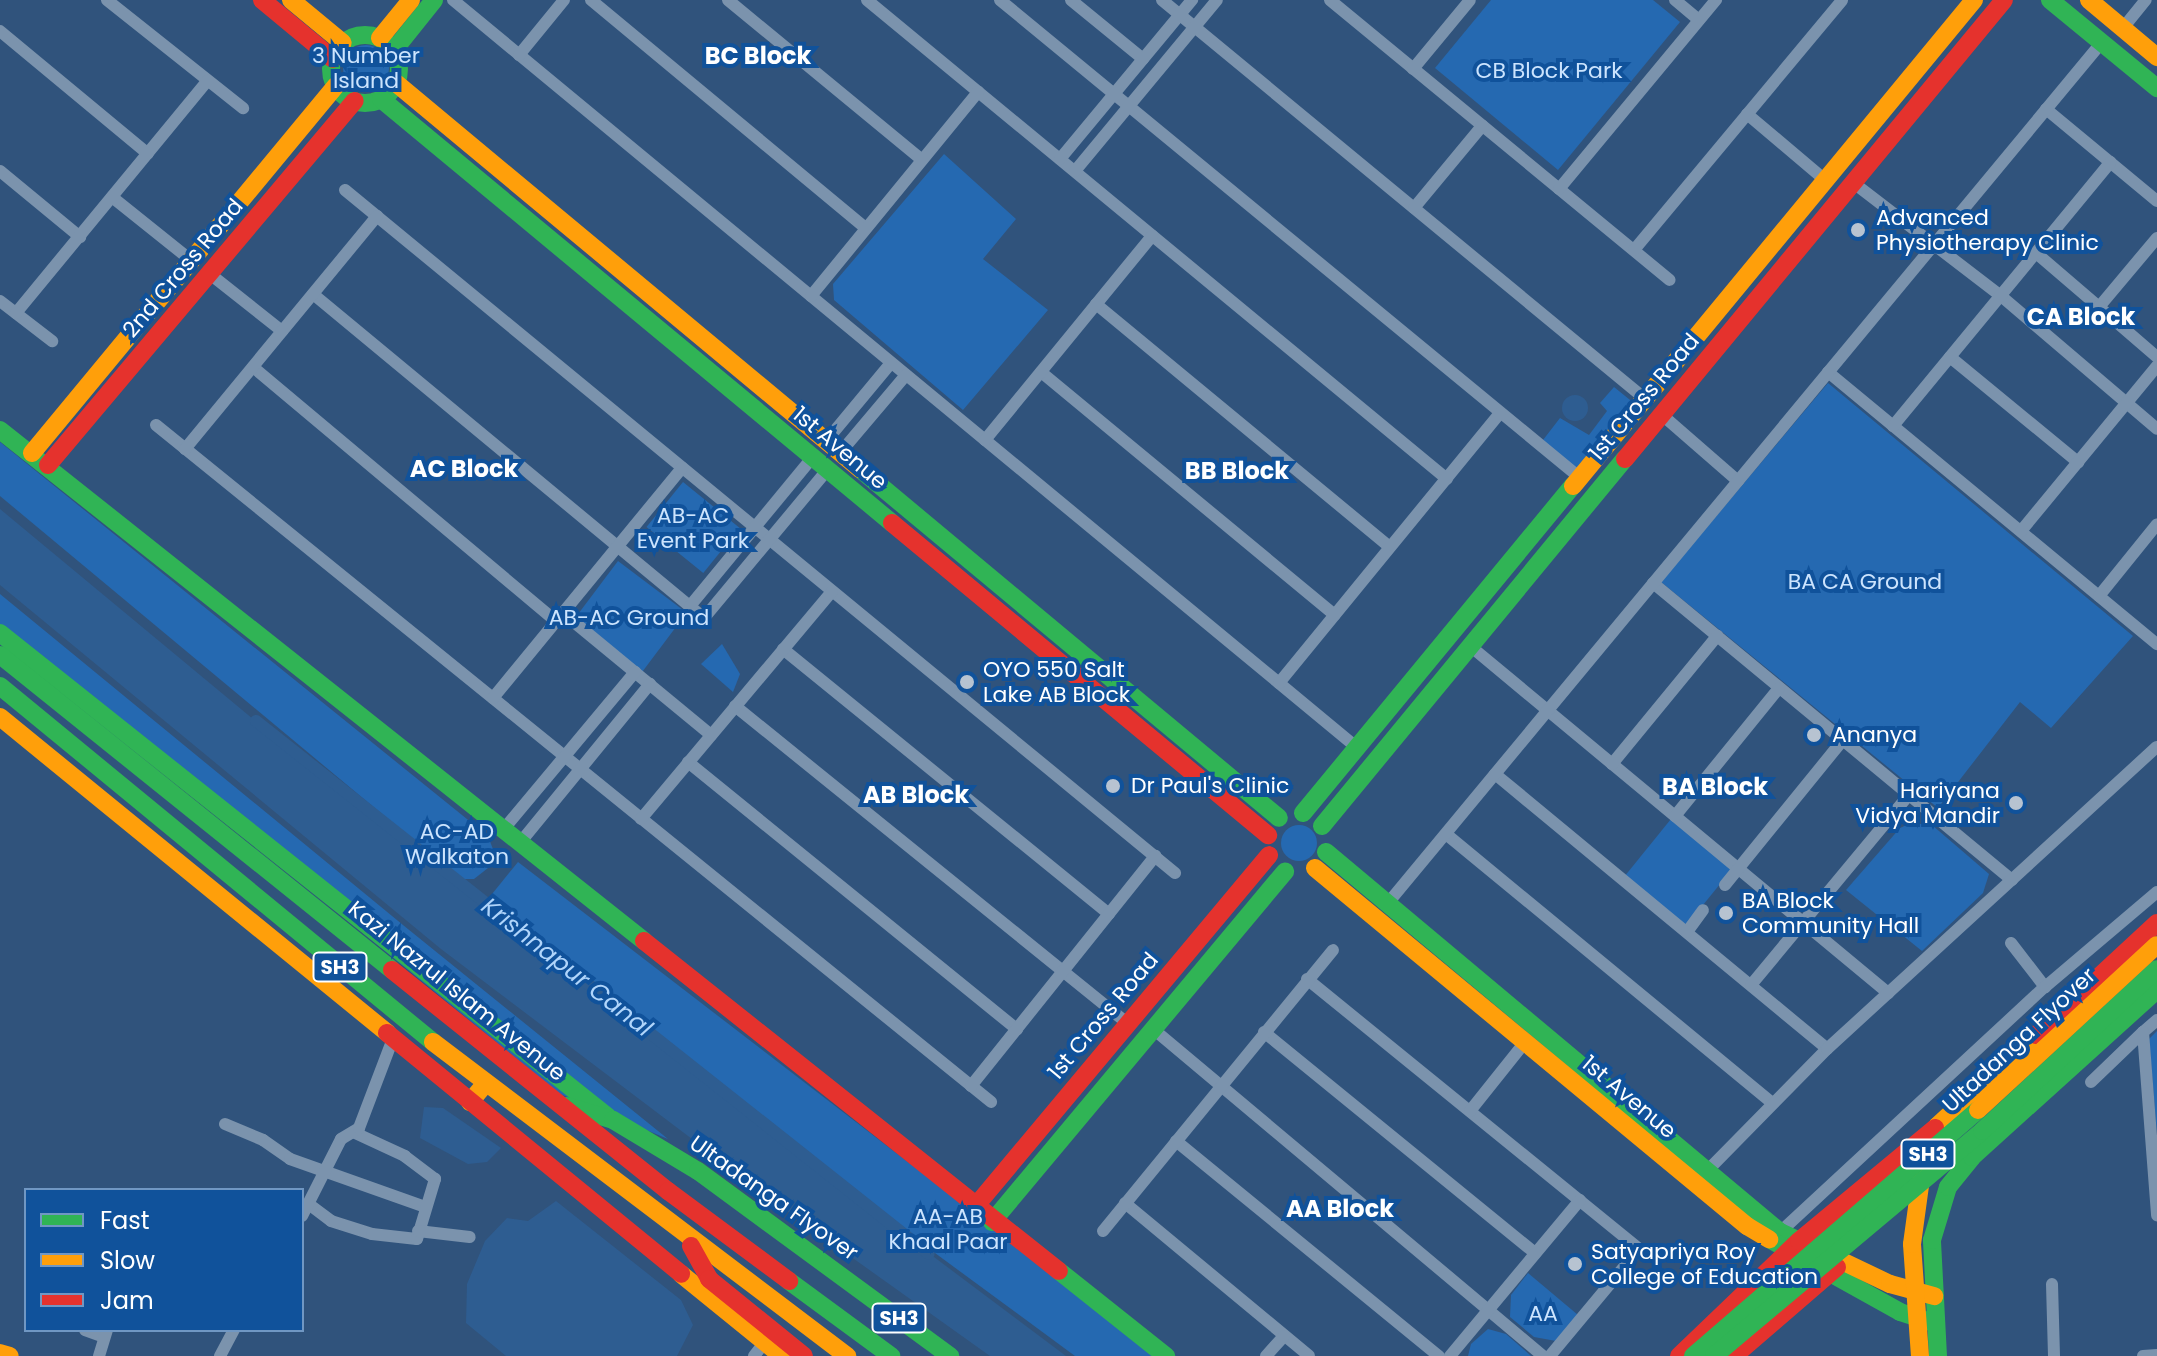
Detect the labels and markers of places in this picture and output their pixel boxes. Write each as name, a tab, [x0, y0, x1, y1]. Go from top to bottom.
place label: Advanced Physiotherapy Clinic	[1876, 204, 2099, 256]
marker: Advanced Physiotherapy Clinic	[1847, 219, 1869, 241]
place label: OYO 550 Salt Lake AB Block	[983, 656, 1130, 708]
marker: OYO 550 Salt Lake AB Block	[958, 673, 976, 691]
place label: Ananya	[1832, 722, 1917, 748]
marker: Ananya	[1803, 724, 1825, 746]
place label: Dr Paul's Clinic	[1131, 773, 1289, 799]
marker: Dr Paul's Clinic	[1102, 775, 1124, 797]
place label: Hariyana Vidya Mandir	[1855, 777, 2000, 828]
marker: Hariyana Vidya Mandir	[2007, 794, 2025, 812]
place label: BA Block Community Hall	[1742, 887, 1919, 938]
marker: BA Block Community Hall	[1717, 904, 1735, 922]
place label: Satyapriya Roy College of Education	[1591, 1238, 1818, 1290]
marker: Satyapriya Roy College of Education	[1566, 1255, 1584, 1273]

